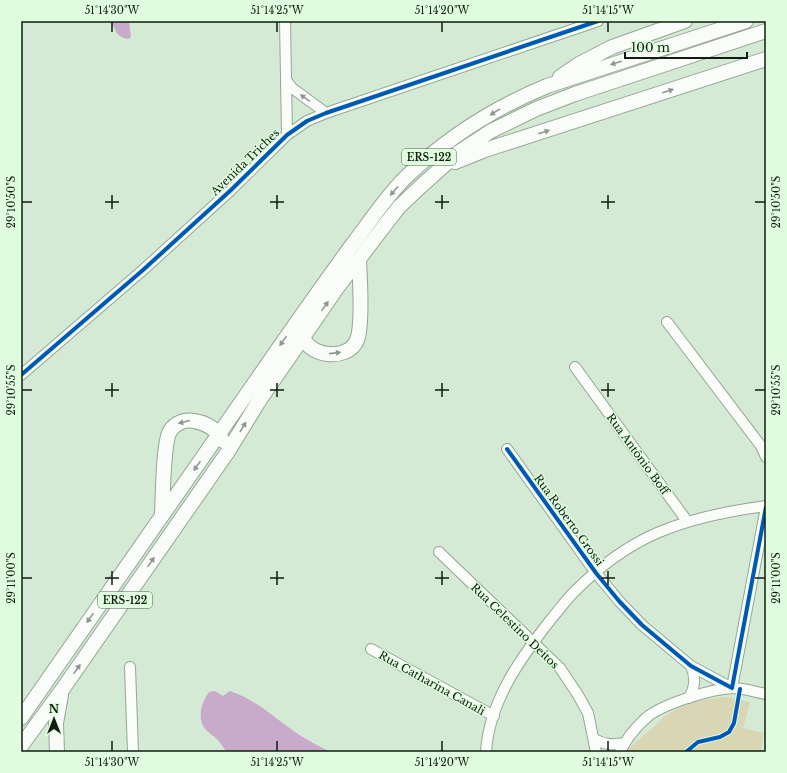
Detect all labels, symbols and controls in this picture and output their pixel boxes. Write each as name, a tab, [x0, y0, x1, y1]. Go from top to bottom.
text: 51°14'30"W	[85, 4, 140, 17]
text: 51°14'25"W	[250, 4, 304, 17]
text: 51°14'20"W	[415, 4, 470, 17]
text: 51°14'15"W	[582, 4, 634, 17]
scale bar	[625, 34, 747, 60]
text: 100 m	[631, 40, 670, 55]
one-way arrow	[609, 61, 621, 67]
one-way arrow	[662, 88, 674, 94]
one-way arrow	[300, 94, 310, 102]
one-way arrow	[489, 108, 501, 115]
street label: Avenida Triches	[207, 126, 282, 199]
one-way arrow	[539, 129, 551, 135]
road number: ERS-122	[402, 149, 456, 165]
text: 29°10'50"S	[5, 176, 18, 228]
text: 29°10'50"S	[770, 176, 783, 228]
one-way arrow	[389, 186, 398, 197]
one-way arrow	[321, 301, 329, 311]
one-way arrow	[279, 336, 287, 346]
one-way arrow	[329, 350, 341, 356]
text: 29°10'55"S	[5, 364, 18, 416]
text: 29°10'55"S	[770, 364, 783, 416]
street label: Rua Antônio Boff	[604, 410, 673, 499]
one-way arrow	[178, 419, 190, 425]
one-way arrow	[239, 421, 246, 433]
one-way arrow	[192, 460, 201, 471]
street label: Rua Roberto Grossi	[531, 471, 607, 569]
text: 29°11'00"S	[5, 552, 18, 604]
text: 29°11'00"S	[770, 552, 783, 604]
one-way arrow	[147, 557, 155, 567]
street label: Rua Celestino Deitos	[468, 580, 562, 672]
road number: ERS-122	[98, 592, 152, 608]
one-way arrow	[86, 613, 94, 623]
street label: Rua Catharina Canali	[376, 648, 488, 718]
one-way arrow	[73, 663, 81, 674]
north arrow	[34, 699, 74, 739]
text: N	[49, 702, 60, 716]
text: 51°14'30"W	[85, 756, 140, 769]
text: 51°14'25"W	[250, 756, 304, 769]
text: 51°14'20"W	[415, 756, 470, 769]
text: 51°14'15"W	[582, 756, 634, 769]

